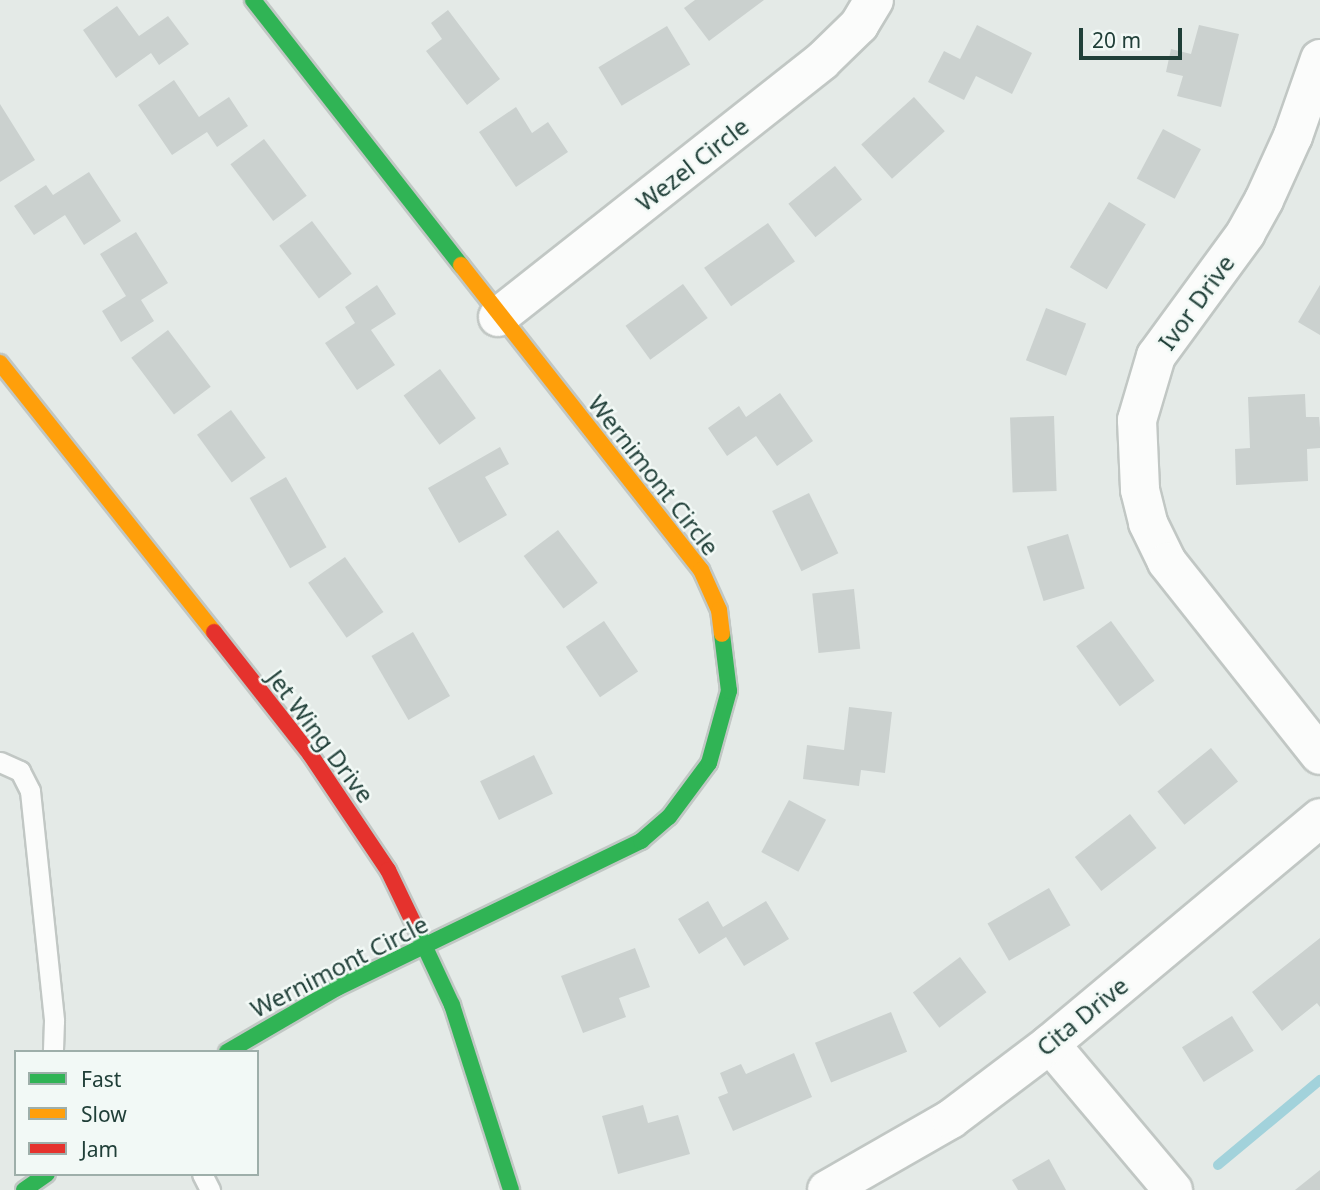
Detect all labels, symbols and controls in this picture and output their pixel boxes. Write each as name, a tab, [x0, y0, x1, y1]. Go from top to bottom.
scale bar	[1082, 14, 1185, 58]
text: 20 m	[1092, 26, 1141, 54]
street label: Wezel Circle	[630, 111, 754, 217]
street label: Ivor Drive	[1152, 249, 1240, 355]
street label: Wernimont Circle	[583, 389, 725, 561]
street label: Jet Wing Drive	[262, 664, 380, 808]
street label: Wernimont Circle	[246, 909, 432, 1023]
street label: Cita Drive	[1031, 970, 1133, 1062]
legend	[14, 1050, 259, 1176]
text: Fast	[81, 1065, 121, 1093]
text: Slow	[81, 1100, 127, 1128]
text: Jam	[81, 1135, 118, 1163]

